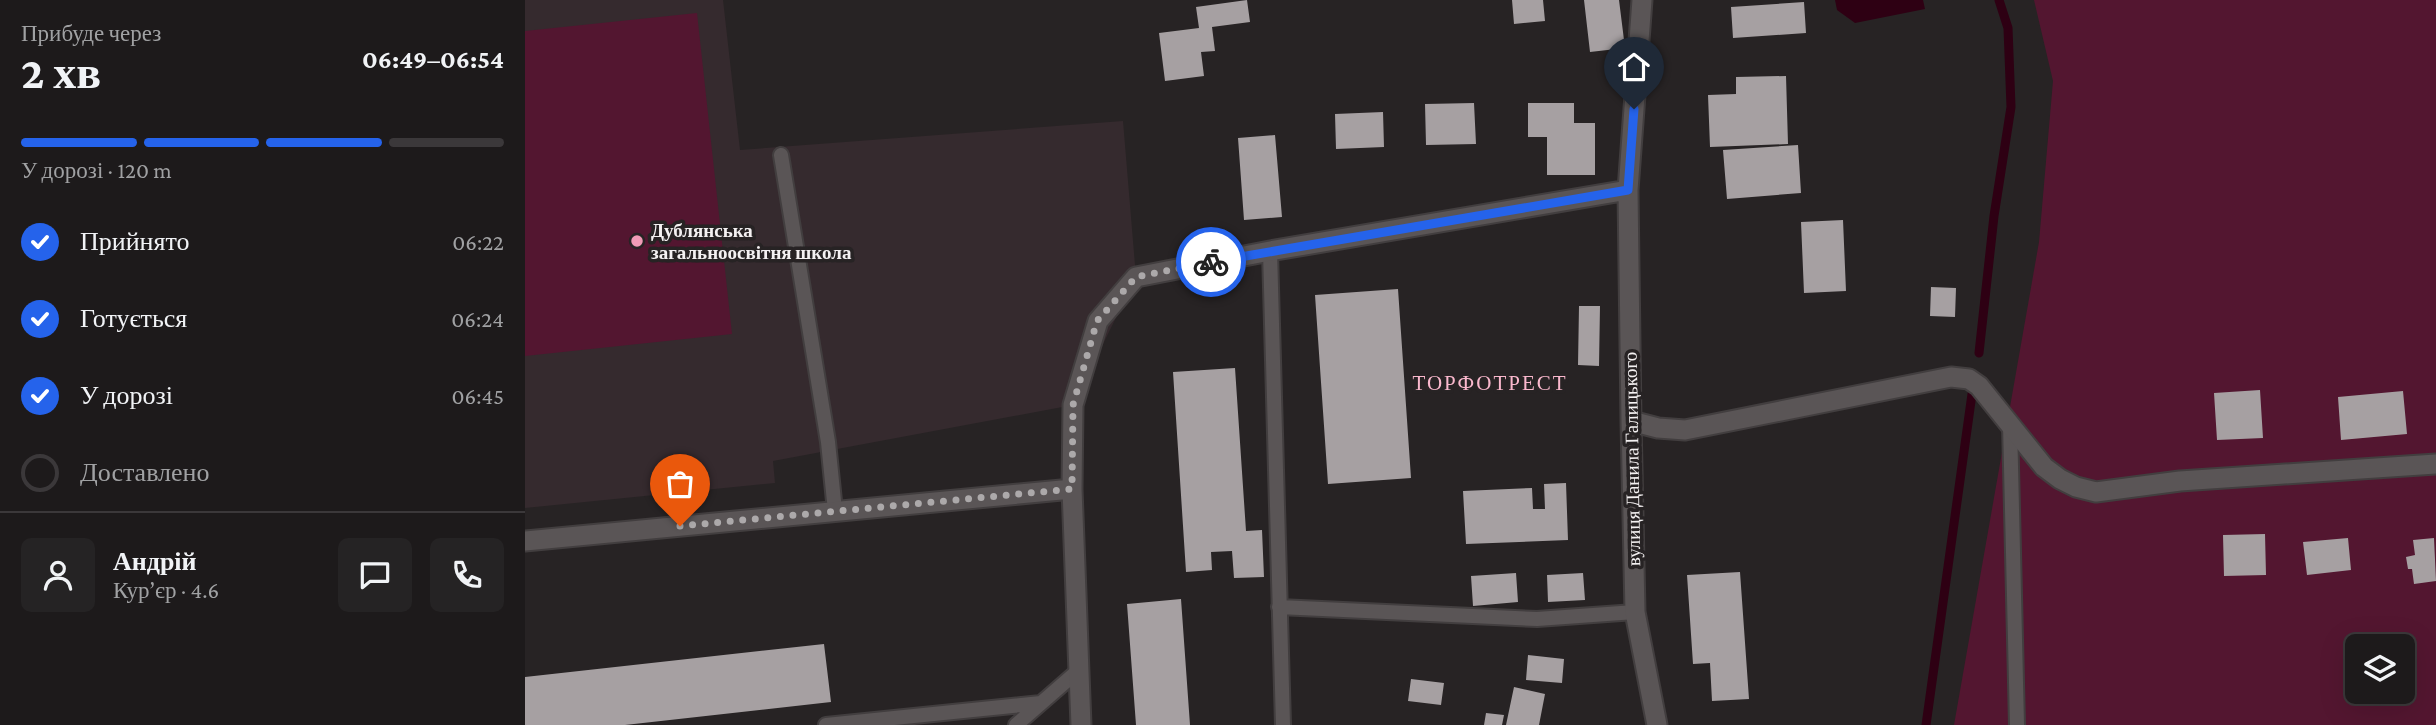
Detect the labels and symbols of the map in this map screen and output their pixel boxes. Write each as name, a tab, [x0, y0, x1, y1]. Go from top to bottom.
pin	[1604, 37, 1664, 109]
place label: Дублянська загальноосвітня школа	[651, 220, 852, 263]
courier	[1176, 227, 1246, 297]
marker: Дублянська загальноосвітня школа	[629, 233, 645, 249]
street label: вулиця Данила Галицького	[1620, 352, 1644, 566]
district label: ТОРФОТРЕСТ	[1412, 371, 1568, 395]
pin	[650, 454, 710, 526]

